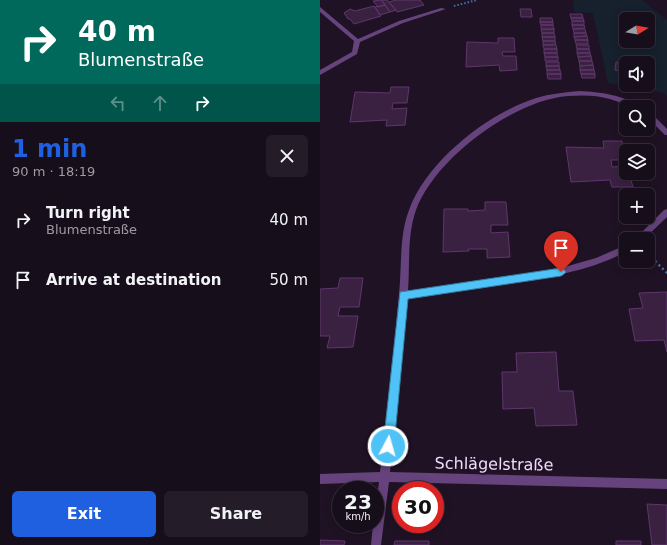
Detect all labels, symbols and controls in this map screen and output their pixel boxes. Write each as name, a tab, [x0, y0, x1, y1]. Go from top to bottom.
north arrow	[619, 12, 655, 48]
map controls	[619, 12, 655, 268]
text: 40 m	[78, 15, 156, 48]
icon: right	[12, 16, 64, 68]
text: Blumenstraße	[78, 49, 204, 70]
button: sound	[619, 56, 655, 92]
icon: left	[107, 92, 129, 114]
icon: ahead	[149, 92, 171, 114]
icon: right	[191, 92, 213, 114]
button: search	[619, 100, 655, 136]
text: 1 min	[12, 135, 87, 163]
button: close	[266, 135, 308, 177]
button: layers	[619, 144, 655, 180]
text: 90 m · 18:19	[12, 164, 95, 179]
button: +	[619, 188, 655, 224]
text: Turn right	[46, 204, 130, 222]
icon: right	[12, 209, 34, 231]
text: 40 m	[270, 211, 308, 229]
text: Blumenstraße	[46, 222, 137, 237]
pin	[544, 231, 578, 272]
button: −	[619, 232, 655, 268]
icon: arrive	[550, 237, 572, 259]
icon: arrive	[12, 269, 34, 291]
text: Arrive at destination	[46, 271, 221, 289]
text: 50 m	[270, 271, 308, 289]
position arrow	[367, 425, 409, 467]
street label: Schlägelstraße	[434, 453, 554, 475]
speed limit sign: 30	[392, 481, 444, 533]
text: 23	[344, 490, 372, 514]
button: Exit	[12, 491, 156, 537]
button: Share	[164, 491, 308, 537]
text: km/h	[345, 511, 371, 522]

